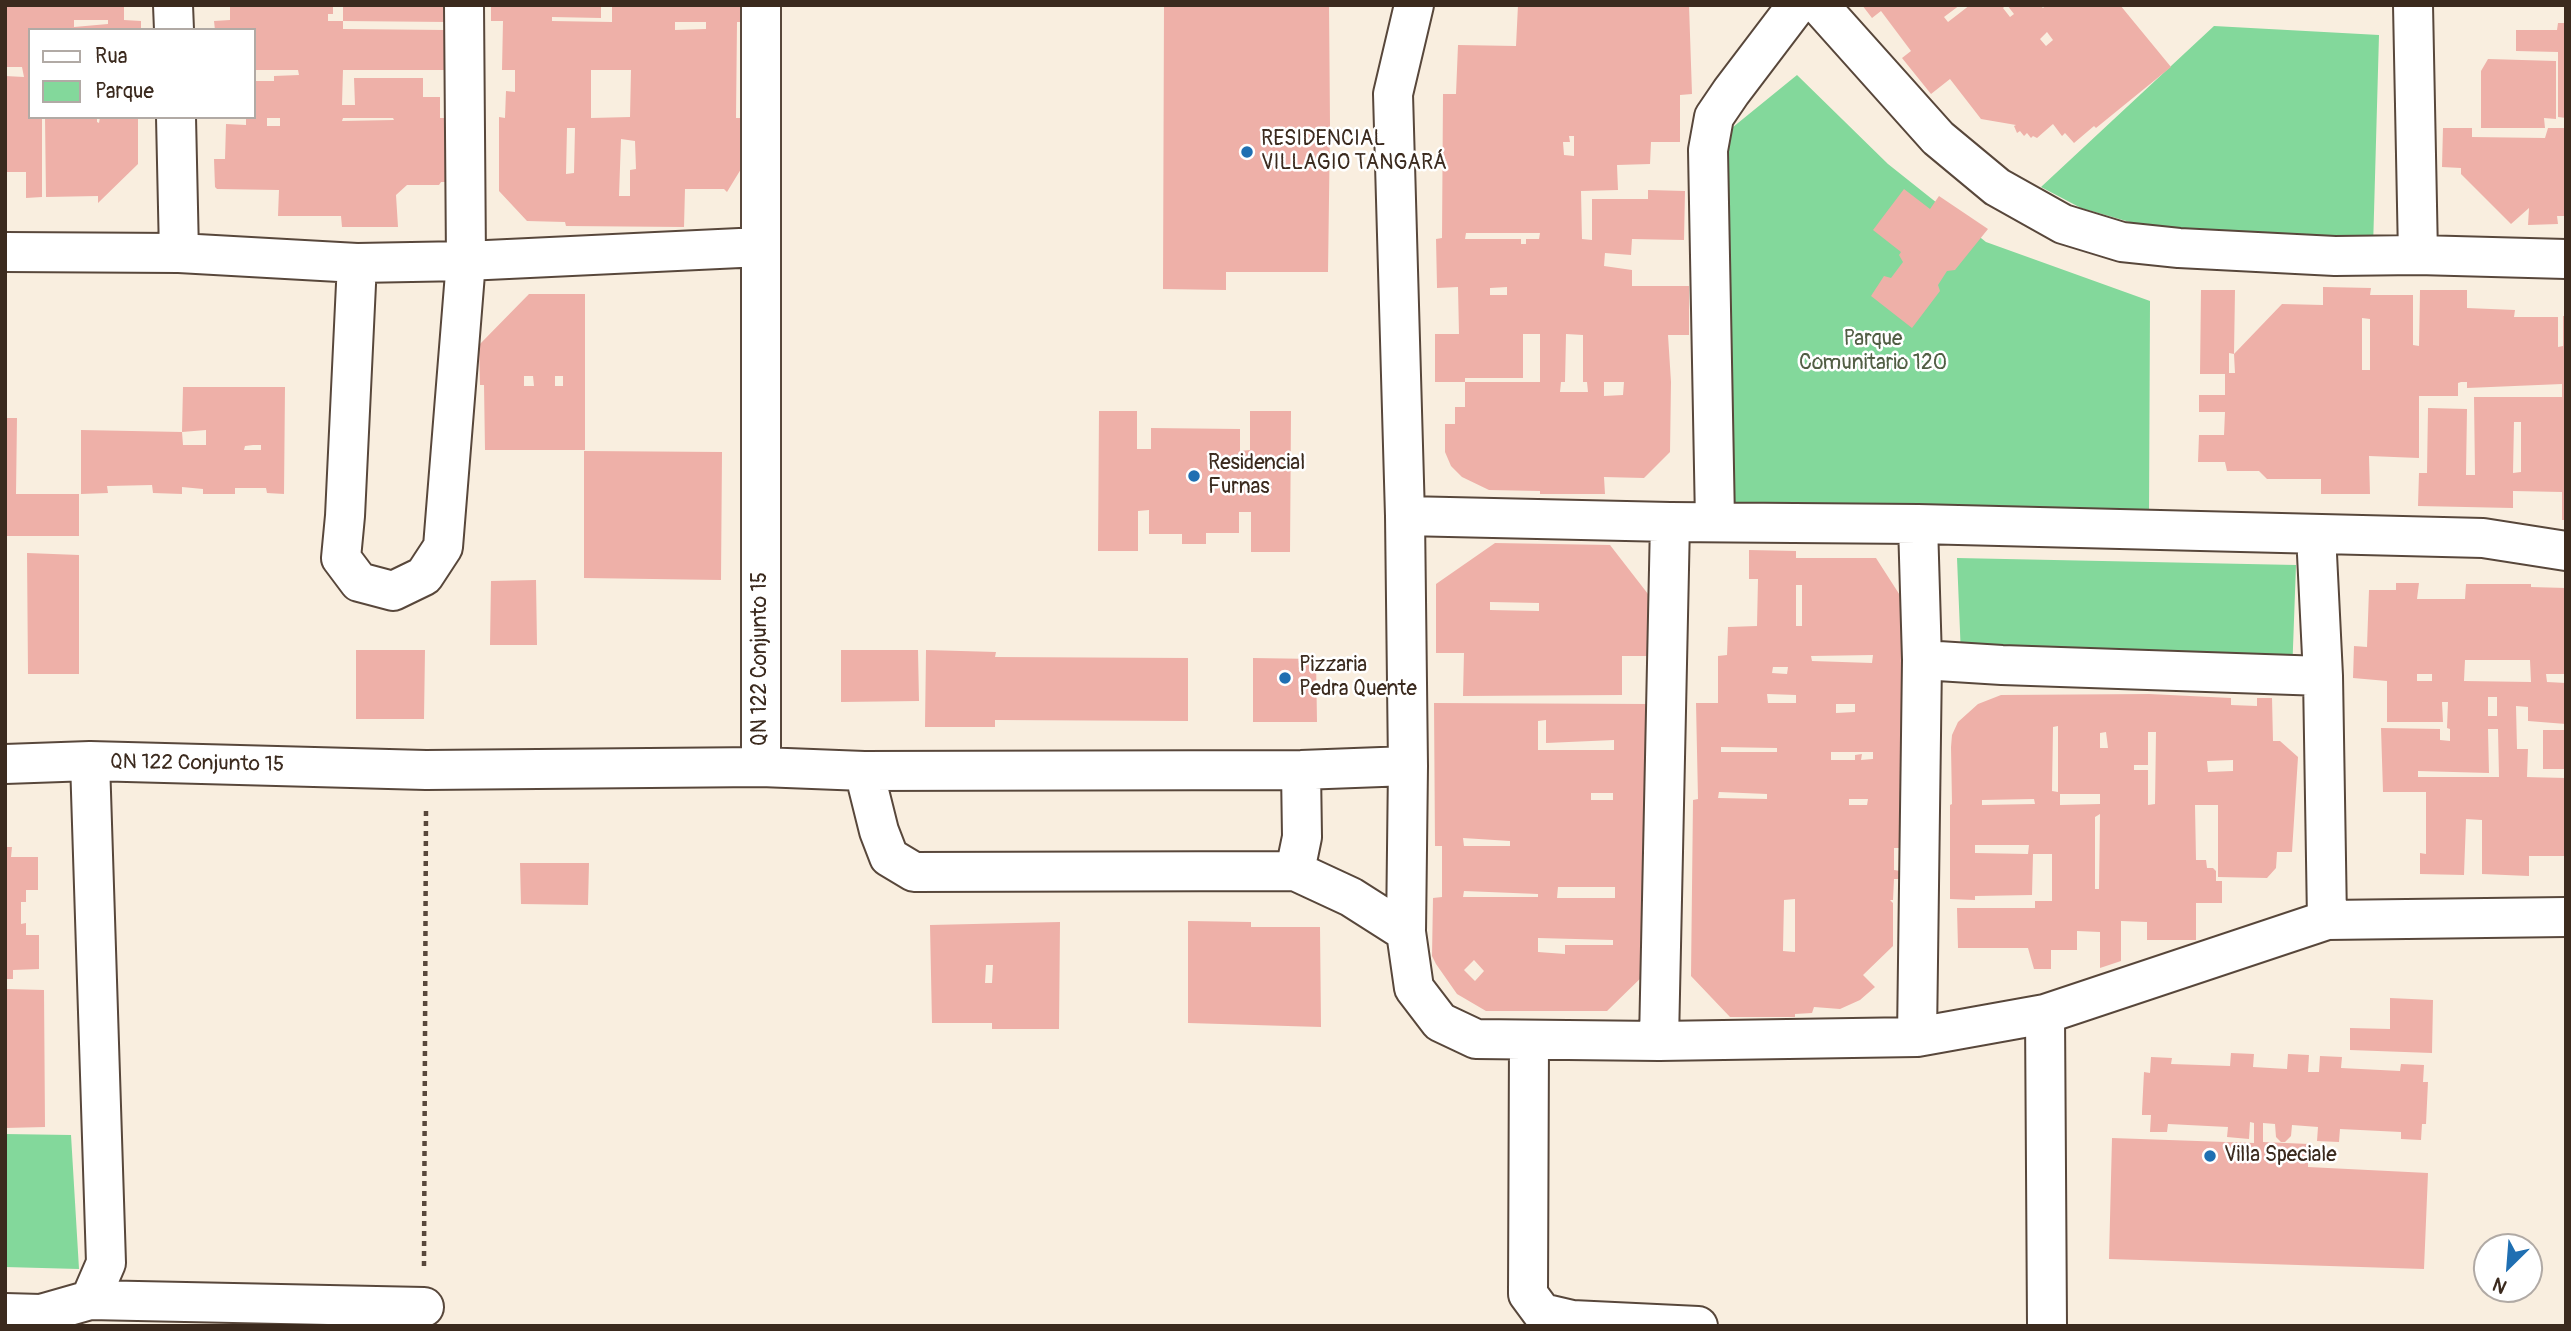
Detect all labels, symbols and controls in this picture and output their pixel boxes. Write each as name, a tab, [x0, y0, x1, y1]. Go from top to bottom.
legend	[28, 28, 256, 119]
text: Rua	[95, 43, 128, 70]
text: Parque	[95, 78, 154, 105]
place label: RESIDENCIAL VILLAGIO TANGARÁ	[1261, 127, 1447, 177]
marker: RESIDENCIAL VILLAGIO TANGARÁ	[1239, 144, 1255, 160]
park label: Parque Comunitario 120	[1799, 327, 1947, 377]
place label: Residencial Furnas	[1208, 451, 1305, 501]
marker: Residencial Furnas	[1186, 468, 1202, 484]
street label: QN 122 Conjunto 15	[748, 572, 774, 746]
place label: Pizzaria Pedra Quente	[1299, 653, 1417, 703]
marker: Pizzaria Pedra Quente	[1277, 670, 1293, 686]
street label: QN 122 Conjunto 15	[110, 750, 284, 778]
place label: Villa Speciale	[2224, 1143, 2337, 1169]
marker: Villa Speciale	[2202, 1148, 2218, 1164]
north arrow	[2473, 1233, 2543, 1303]
text: N	[2489, 1272, 2511, 1299]

